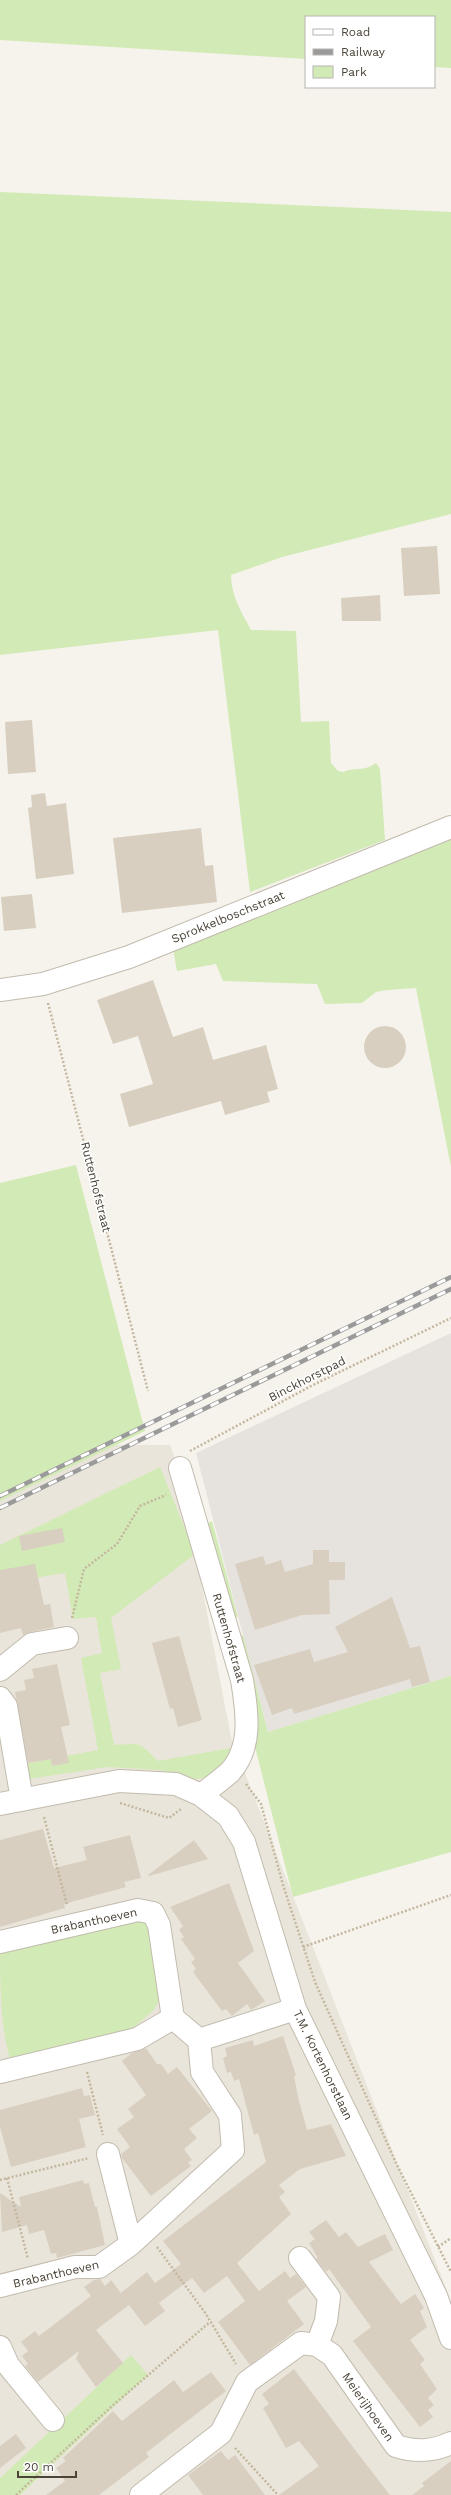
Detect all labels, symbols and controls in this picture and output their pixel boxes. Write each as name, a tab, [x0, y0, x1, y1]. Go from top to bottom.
legend	[305, 16, 435, 88]
text: Road	[341, 25, 370, 39]
text: Railway	[341, 45, 386, 59]
text: Park	[341, 65, 367, 79]
street label: Sprokkelboschstraat	[169, 888, 287, 946]
street label: Ruttenhofstraat	[78, 1140, 114, 1234]
street label: Binckhorstpad	[266, 1354, 348, 1404]
street label: Ruttenhofstraat	[210, 1592, 248, 1684]
street label: Brabanthoeven	[49, 1905, 139, 1937]
street label: T.M. Kortenhorstlaan	[290, 2008, 356, 2122]
street label: Brabanthoeven	[12, 2257, 100, 2291]
street label: Meierijhoeven	[339, 2370, 397, 2444]
scale bar	[18, 2453, 76, 2479]
text: 20 m	[24, 2460, 54, 2474]

